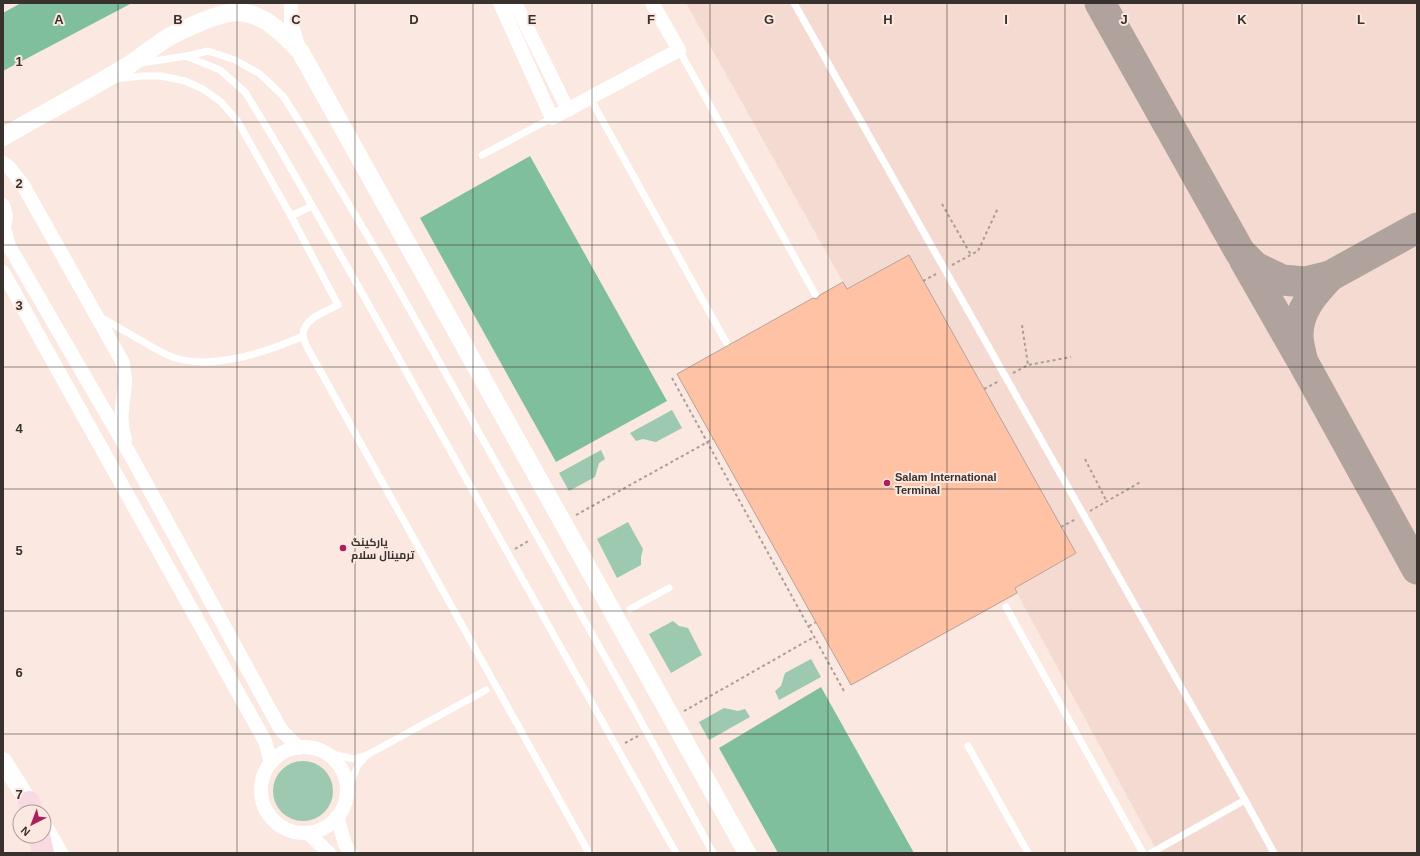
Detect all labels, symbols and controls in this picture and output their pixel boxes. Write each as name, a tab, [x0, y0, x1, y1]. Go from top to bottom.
text: A	[54, 12, 64, 27]
text: B	[173, 12, 183, 27]
text: C	[291, 12, 301, 27]
text: D	[409, 12, 419, 27]
text: E	[528, 12, 537, 27]
text: F	[647, 12, 655, 27]
text: G	[764, 12, 774, 27]
text: H	[883, 12, 893, 27]
text: I	[1004, 12, 1008, 27]
text: J	[1120, 12, 1128, 27]
text: K	[1237, 12, 1247, 27]
text: L	[1357, 12, 1365, 27]
text: 1	[15, 54, 23, 69]
text: 2	[15, 176, 23, 191]
text: 3	[15, 298, 23, 313]
text: 4	[15, 421, 23, 436]
place label: Salam International Terminal	[895, 471, 996, 496]
marker: Salam International Terminal	[882, 478, 892, 488]
place label: پارکینگ ترمینال سلام	[351, 536, 415, 563]
text: 5	[15, 543, 23, 558]
marker: پارکینگ ترمینال سلام	[338, 543, 348, 553]
text: 6	[15, 665, 23, 680]
text: 7	[15, 787, 23, 802]
north arrow	[12, 804, 52, 844]
text: N	[18, 824, 32, 839]

